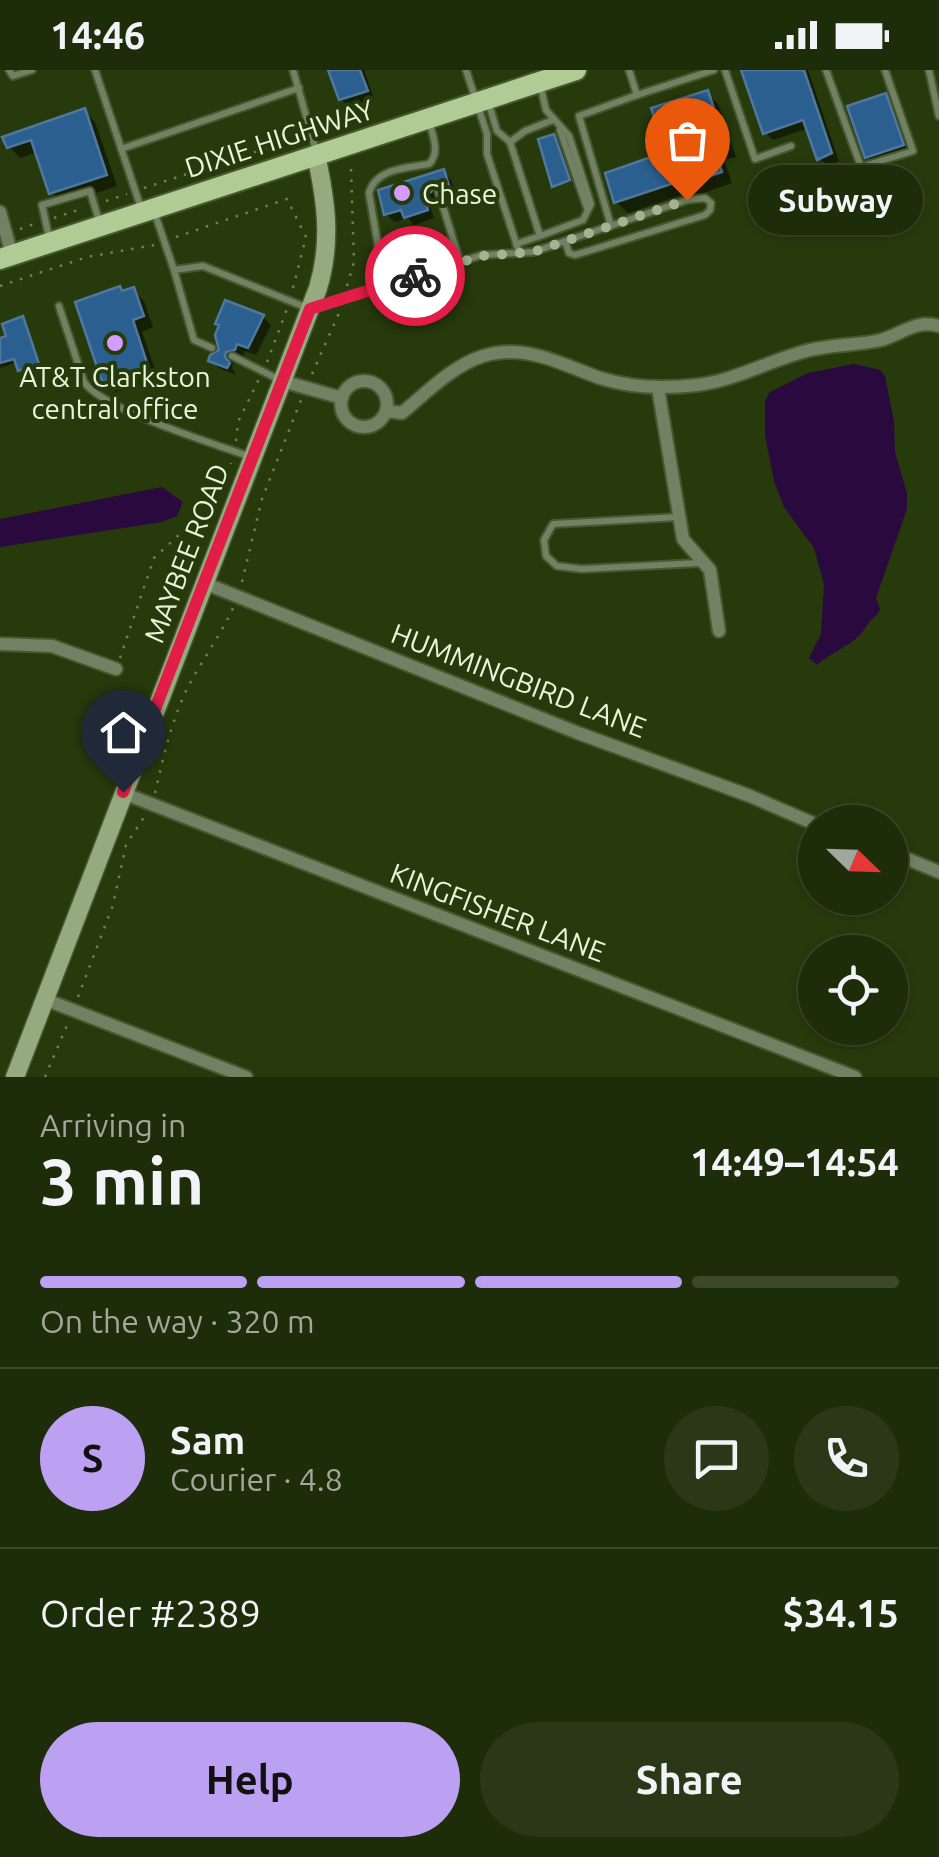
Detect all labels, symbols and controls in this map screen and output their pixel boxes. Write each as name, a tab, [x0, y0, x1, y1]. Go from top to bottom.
text: 14:46	[50, 14, 145, 56]
street label: DIXIE HIGHWAY	[181, 93, 377, 183]
pin	[645, 98, 730, 201]
icon: bag	[660, 113, 715, 168]
callout: Subway	[747, 165, 922, 235]
place label: Chase	[422, 178, 497, 209]
marker: Chase	[391, 182, 413, 204]
text: Subway	[778, 182, 893, 218]
courier	[365, 226, 465, 326]
icon: bike	[388, 249, 443, 304]
marker: AT&T Clarkston central office	[104, 332, 126, 354]
place label: AT&T Clarkston central office	[19, 361, 211, 424]
street label: MAYBEE ROAD	[138, 459, 234, 647]
street label: HUMMINGBIRD LANE	[387, 617, 651, 743]
pin	[81, 690, 166, 793]
icon: home	[96, 705, 151, 760]
north arrow	[798, 805, 908, 915]
map controls	[798, 805, 908, 1045]
street label: KINGFISHER LANE	[386, 857, 610, 967]
button: locate	[798, 935, 908, 1045]
text: Arriving in	[40, 1107, 186, 1143]
text: 14:49–14:54	[690, 1141, 899, 1183]
text: 3 min	[40, 1144, 204, 1217]
text: On the way · 320 m	[40, 1303, 315, 1339]
button: chat	[664, 1406, 769, 1511]
button: phone	[794, 1406, 899, 1511]
text: Sam	[170, 1419, 245, 1461]
text: S	[82, 1437, 103, 1479]
text: Courier · 4.8	[170, 1461, 343, 1497]
text: Order #2389	[40, 1592, 261, 1634]
text: $34.15	[782, 1592, 899, 1634]
button: Help	[40, 1722, 460, 1837]
button: Share	[480, 1722, 899, 1837]

